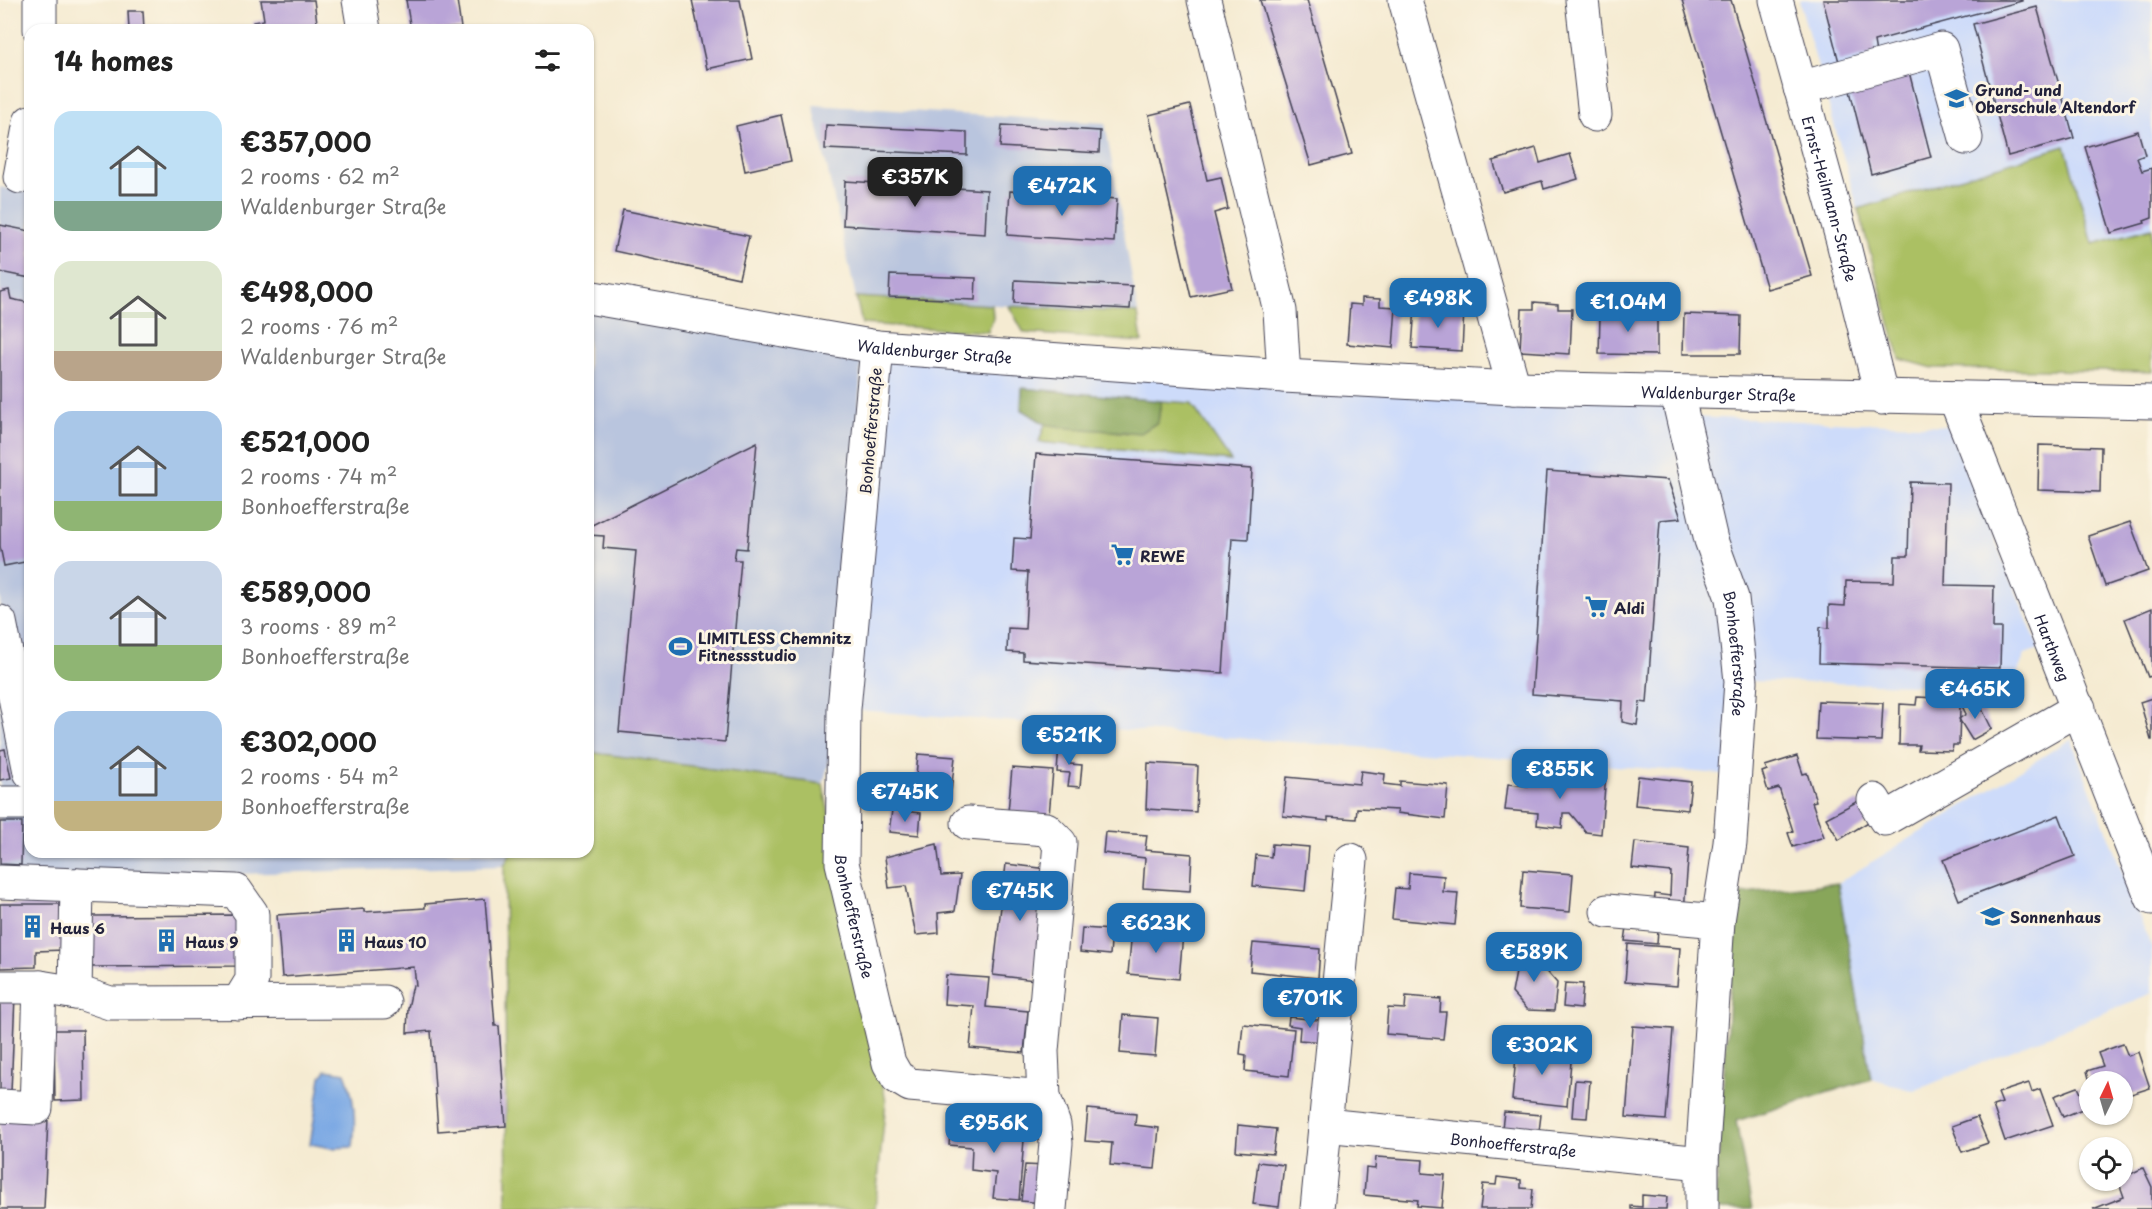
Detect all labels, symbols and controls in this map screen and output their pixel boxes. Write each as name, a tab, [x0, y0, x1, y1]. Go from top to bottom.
text: 14 homes	[54, 41, 173, 80]
icon: filters	[531, 44, 564, 77]
place label: Grund- und Oberschule Altendorf	[1975, 78, 2137, 118]
school or university icon: Grund- und Oberschule Altendorf	[1944, 85, 1970, 111]
street label: Ernst-Heilmann-Straße	[1797, 113, 1864, 284]
text: €357,000	[240, 122, 371, 161]
icon: home	[102, 135, 174, 207]
pin: €357K	[873, 157, 957, 208]
text: 2 rooms · 62 m²	[240, 161, 400, 191]
text: €357K	[881, 161, 949, 191]
pin: €472K	[1020, 166, 1104, 217]
text: €472K	[1027, 170, 1097, 200]
text: Waldenburger Straße	[240, 191, 447, 221]
text: €498,000	[240, 272, 373, 311]
pin: €498K	[1396, 278, 1480, 329]
text: €498K	[1404, 282, 1473, 312]
pin: €1.04M	[1579, 282, 1677, 333]
icon: home	[102, 285, 174, 357]
text: €1.04M	[1590, 286, 1666, 316]
text: 2 rooms · 76 m²	[240, 311, 398, 341]
street label: Waldenburger Straße	[855, 332, 1013, 368]
text: Waldenburger Straße	[240, 341, 447, 371]
street label: Bonhoefferstraße	[853, 367, 887, 495]
street label: Waldenburger Straße	[1641, 379, 1796, 406]
text: €521,000	[240, 422, 370, 461]
icon: home	[102, 435, 174, 507]
text: 2 rooms · 74 m²	[240, 461, 397, 491]
text: Bonhoefferstraße	[240, 491, 410, 521]
supermarket icon: REWE	[1109, 542, 1135, 568]
place label: REWE	[1140, 544, 1186, 567]
text: €589,000	[240, 572, 371, 611]
icon: home	[102, 585, 174, 657]
street label: Bonhoefferstraße	[1718, 586, 1753, 717]
supermarket icon: Aldi	[1583, 594, 1609, 620]
place label: Aldi	[1614, 596, 1645, 619]
street label: Harthweg	[2030, 610, 2077, 685]
text: 3 rooms · 89 m²	[240, 611, 397, 641]
place label: LIMITLESS Chemnitz Fitnessstudio	[698, 626, 851, 666]
sports icon: LIMITLESS Chemnitz Fitnessstudio	[667, 633, 693, 659]
text: Bonhoefferstraße	[240, 641, 410, 671]
pin: €465K	[1933, 669, 2017, 720]
text: €465K	[1939, 673, 2011, 703]
pin: €521K	[1027, 715, 1111, 766]
text: €521K	[1036, 719, 1102, 749]
text: €302,000	[240, 722, 377, 761]
icon: home	[102, 735, 174, 807]
pin: €855K	[1518, 749, 1602, 800]
text: €855K	[1526, 753, 1594, 783]
text: 2 rooms · 54 m²	[240, 761, 399, 791]
pin: €745K	[863, 772, 947, 823]
text: €745K	[871, 776, 939, 806]
text: Bonhoefferstraße	[240, 791, 410, 821]
street label: Bonhoefferstraße	[830, 854, 880, 981]
pin: €745K	[978, 871, 1062, 922]
text: €745K	[986, 875, 1054, 905]
pin: €623K	[1114, 903, 1198, 954]
school or university icon: Sonnenhaus	[1979, 903, 2005, 929]
place label: Sonnenhaus	[2010, 905, 2101, 928]
text: €623K	[1121, 907, 1191, 937]
building icon: Haus 6	[19, 914, 45, 940]
place label: Haus 6	[50, 916, 105, 939]
building icon: Haus 9	[154, 928, 180, 954]
building icon: Haus 10	[333, 928, 359, 954]
place label: Haus 9	[185, 930, 238, 953]
place label: Haus 10	[364, 930, 426, 953]
pin: €589K	[1492, 932, 1576, 983]
text: €589K	[1500, 936, 1568, 966]
pin: €701K	[1268, 978, 1352, 1029]
text: €701K	[1277, 982, 1343, 1012]
pin: €302K	[1500, 1025, 1584, 1076]
text: €302K	[1506, 1029, 1578, 1059]
north arrow	[2079, 1071, 2133, 1125]
map controls	[2079, 1071, 2133, 1191]
pin: €956K	[952, 1103, 1036, 1154]
text: €956K	[959, 1107, 1029, 1137]
street label: Bonhoefferstraße	[1449, 1126, 1578, 1162]
button: locate	[2079, 1137, 2133, 1191]

